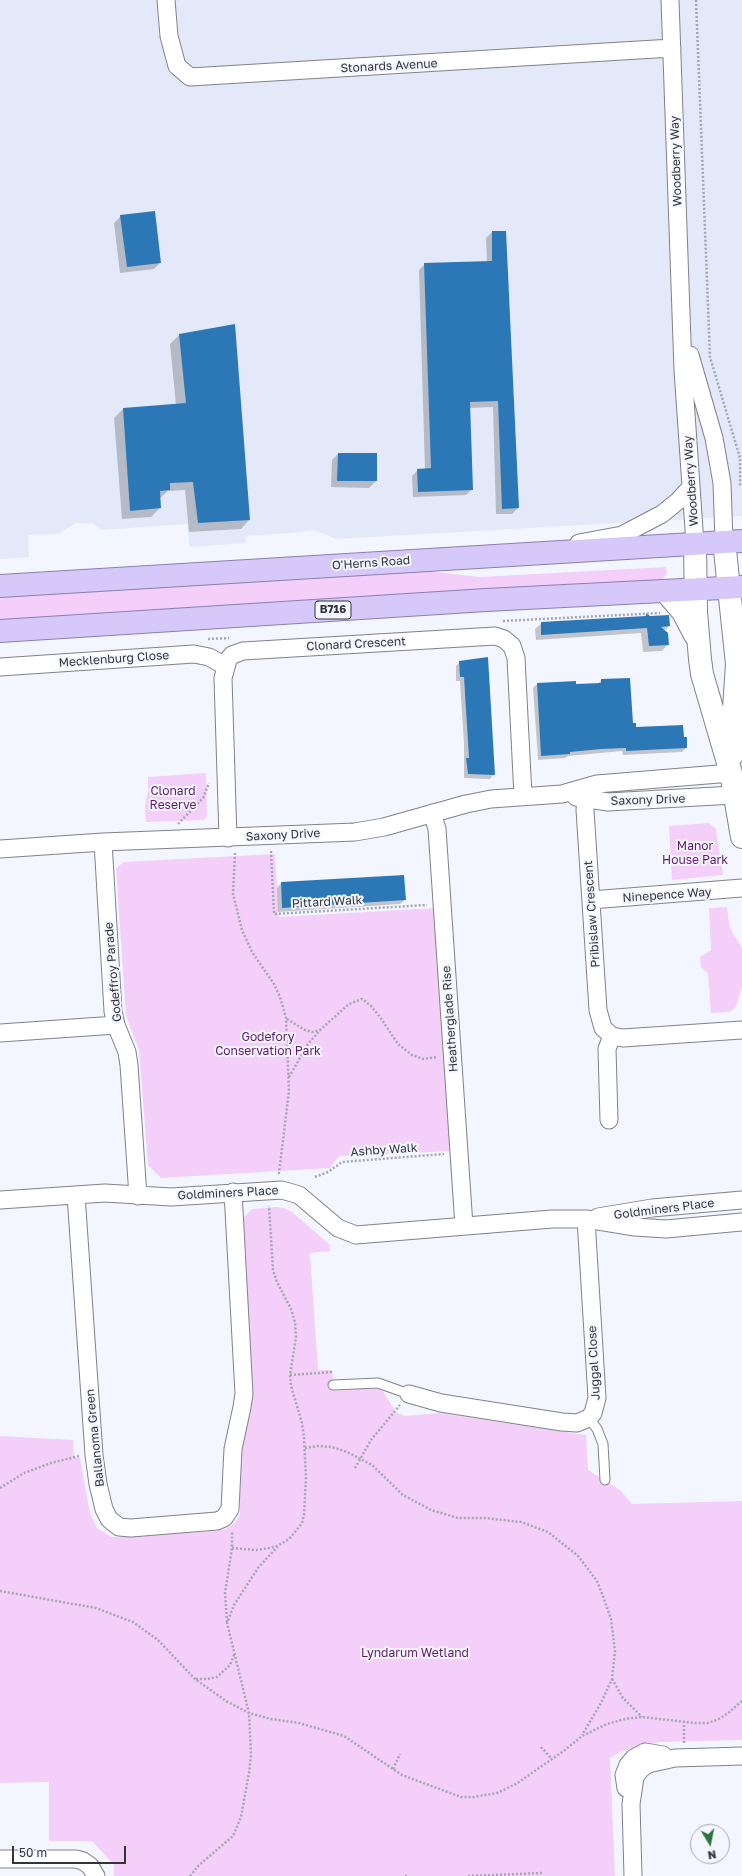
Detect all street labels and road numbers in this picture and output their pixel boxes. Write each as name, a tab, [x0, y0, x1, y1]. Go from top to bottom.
street label: Stonards Avenue	[340, 56, 438, 76]
street label: Woodberry Way	[667, 115, 685, 207]
street label: Woodberry Way	[681, 435, 701, 527]
street label: O'Herns Road	[331, 553, 411, 573]
road number: B716	[315, 601, 351, 619]
street label: Clonard Crescent	[306, 634, 406, 654]
street label: Mecklenburg Close	[58, 648, 170, 670]
street label: Saxony Drive	[610, 792, 686, 808]
street label: Saxony Drive	[245, 826, 321, 844]
street label: Pribislaw Crescent	[581, 860, 603, 968]
street label: Ninepence Way	[622, 885, 712, 905]
street label: Pittard Walk	[291, 893, 363, 911]
street label: Godeffroy Parade	[101, 921, 125, 1023]
street label: Heatherglade Rise	[439, 965, 461, 1073]
street label: Ashby Walk	[350, 1140, 418, 1160]
street label: Goldminers Place	[177, 1183, 279, 1203]
street label: Goldminers Place	[613, 1196, 715, 1222]
street label: Juggal Close	[585, 1325, 603, 1401]
street label: Ballanoma Green	[83, 1388, 107, 1488]

